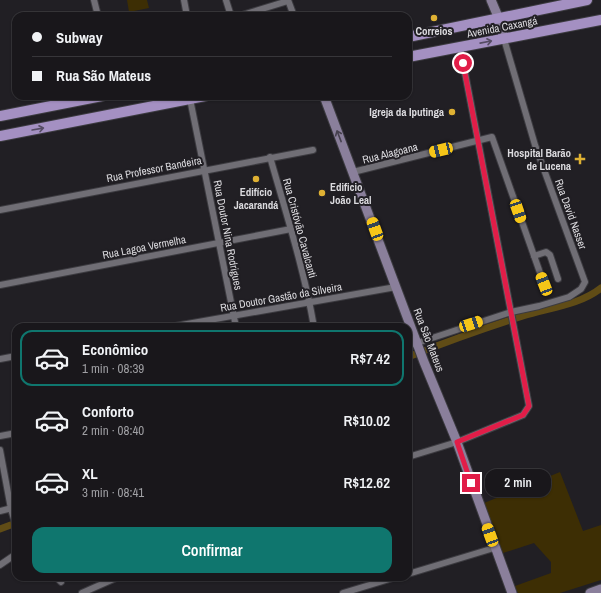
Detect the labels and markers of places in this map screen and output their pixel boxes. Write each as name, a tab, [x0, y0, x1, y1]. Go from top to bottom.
marker: Correios	[429, 13, 439, 23]
place label: Correios	[415, 24, 453, 38]
place label: Igreja da Iputinga	[369, 105, 444, 119]
marker: Igreja da Iputinga	[447, 107, 457, 117]
place label: Hospital Barão de Lucena	[507, 146, 571, 173]
marker: Hospital Barão de Lucena	[574, 153, 586, 165]
marker: Edifício Jacarandá	[251, 174, 261, 184]
place label: Edificio João Leal	[330, 180, 372, 207]
place label: Edifício Jacarandá	[234, 185, 278, 212]
marker: Edificio João Leal	[317, 188, 327, 198]

